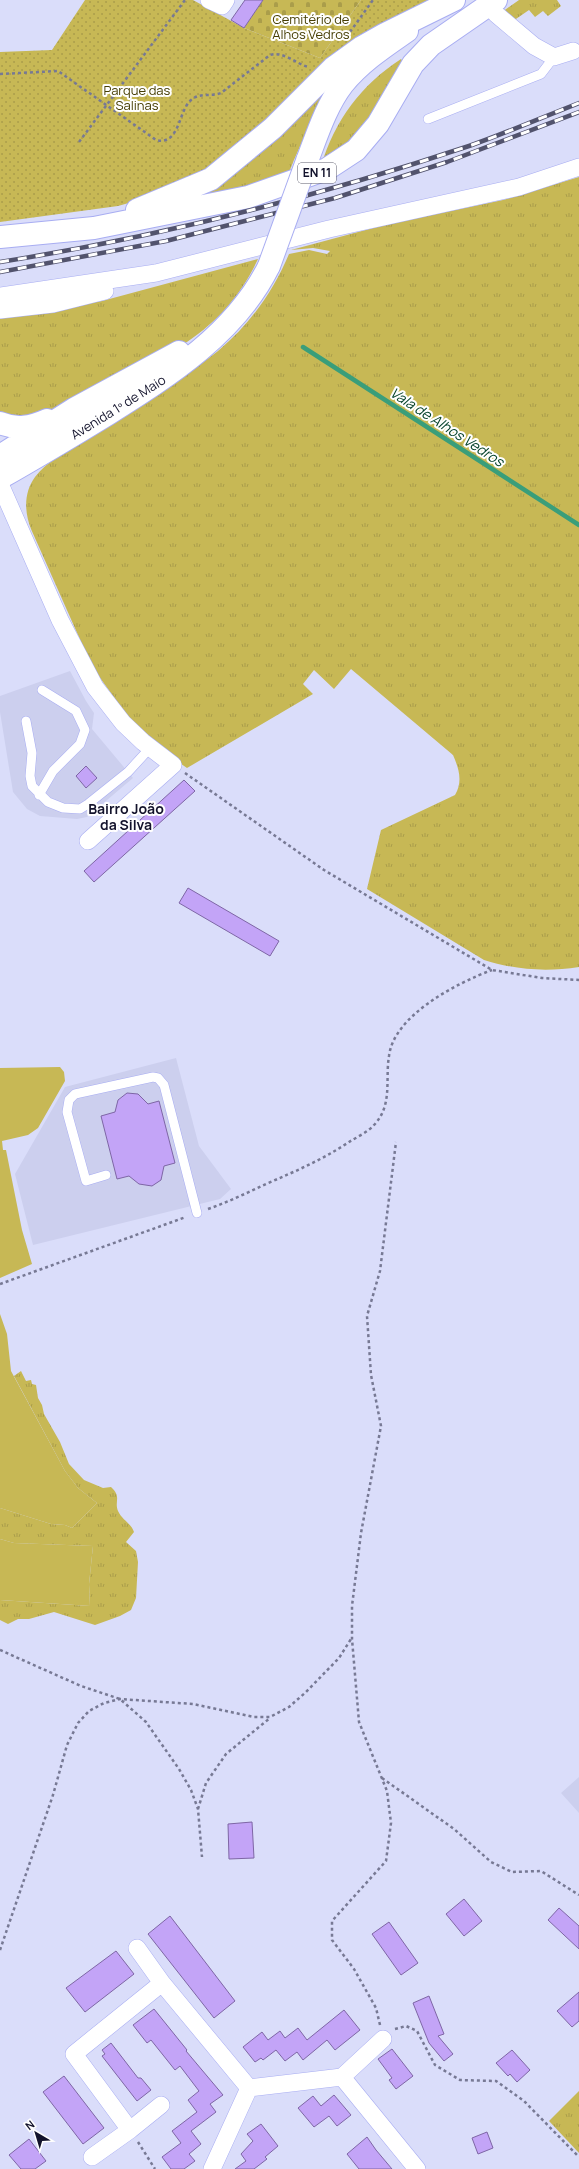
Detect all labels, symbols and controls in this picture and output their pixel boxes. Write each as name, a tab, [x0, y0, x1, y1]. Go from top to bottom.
park label: Cemitério de Alhos Vedros	[272, 10, 350, 43]
park label: Parque das Salinas	[104, 81, 171, 114]
road number: EN 11	[298, 163, 336, 183]
street label: Avenida 1º de Maio	[67, 370, 169, 443]
water label: Vala de Alhos Vedros	[387, 383, 509, 471]
district label: Bairro João da Silva	[88, 799, 164, 834]
north arrow	[16, 2113, 56, 2153]
text: N	[22, 2116, 37, 2133]

